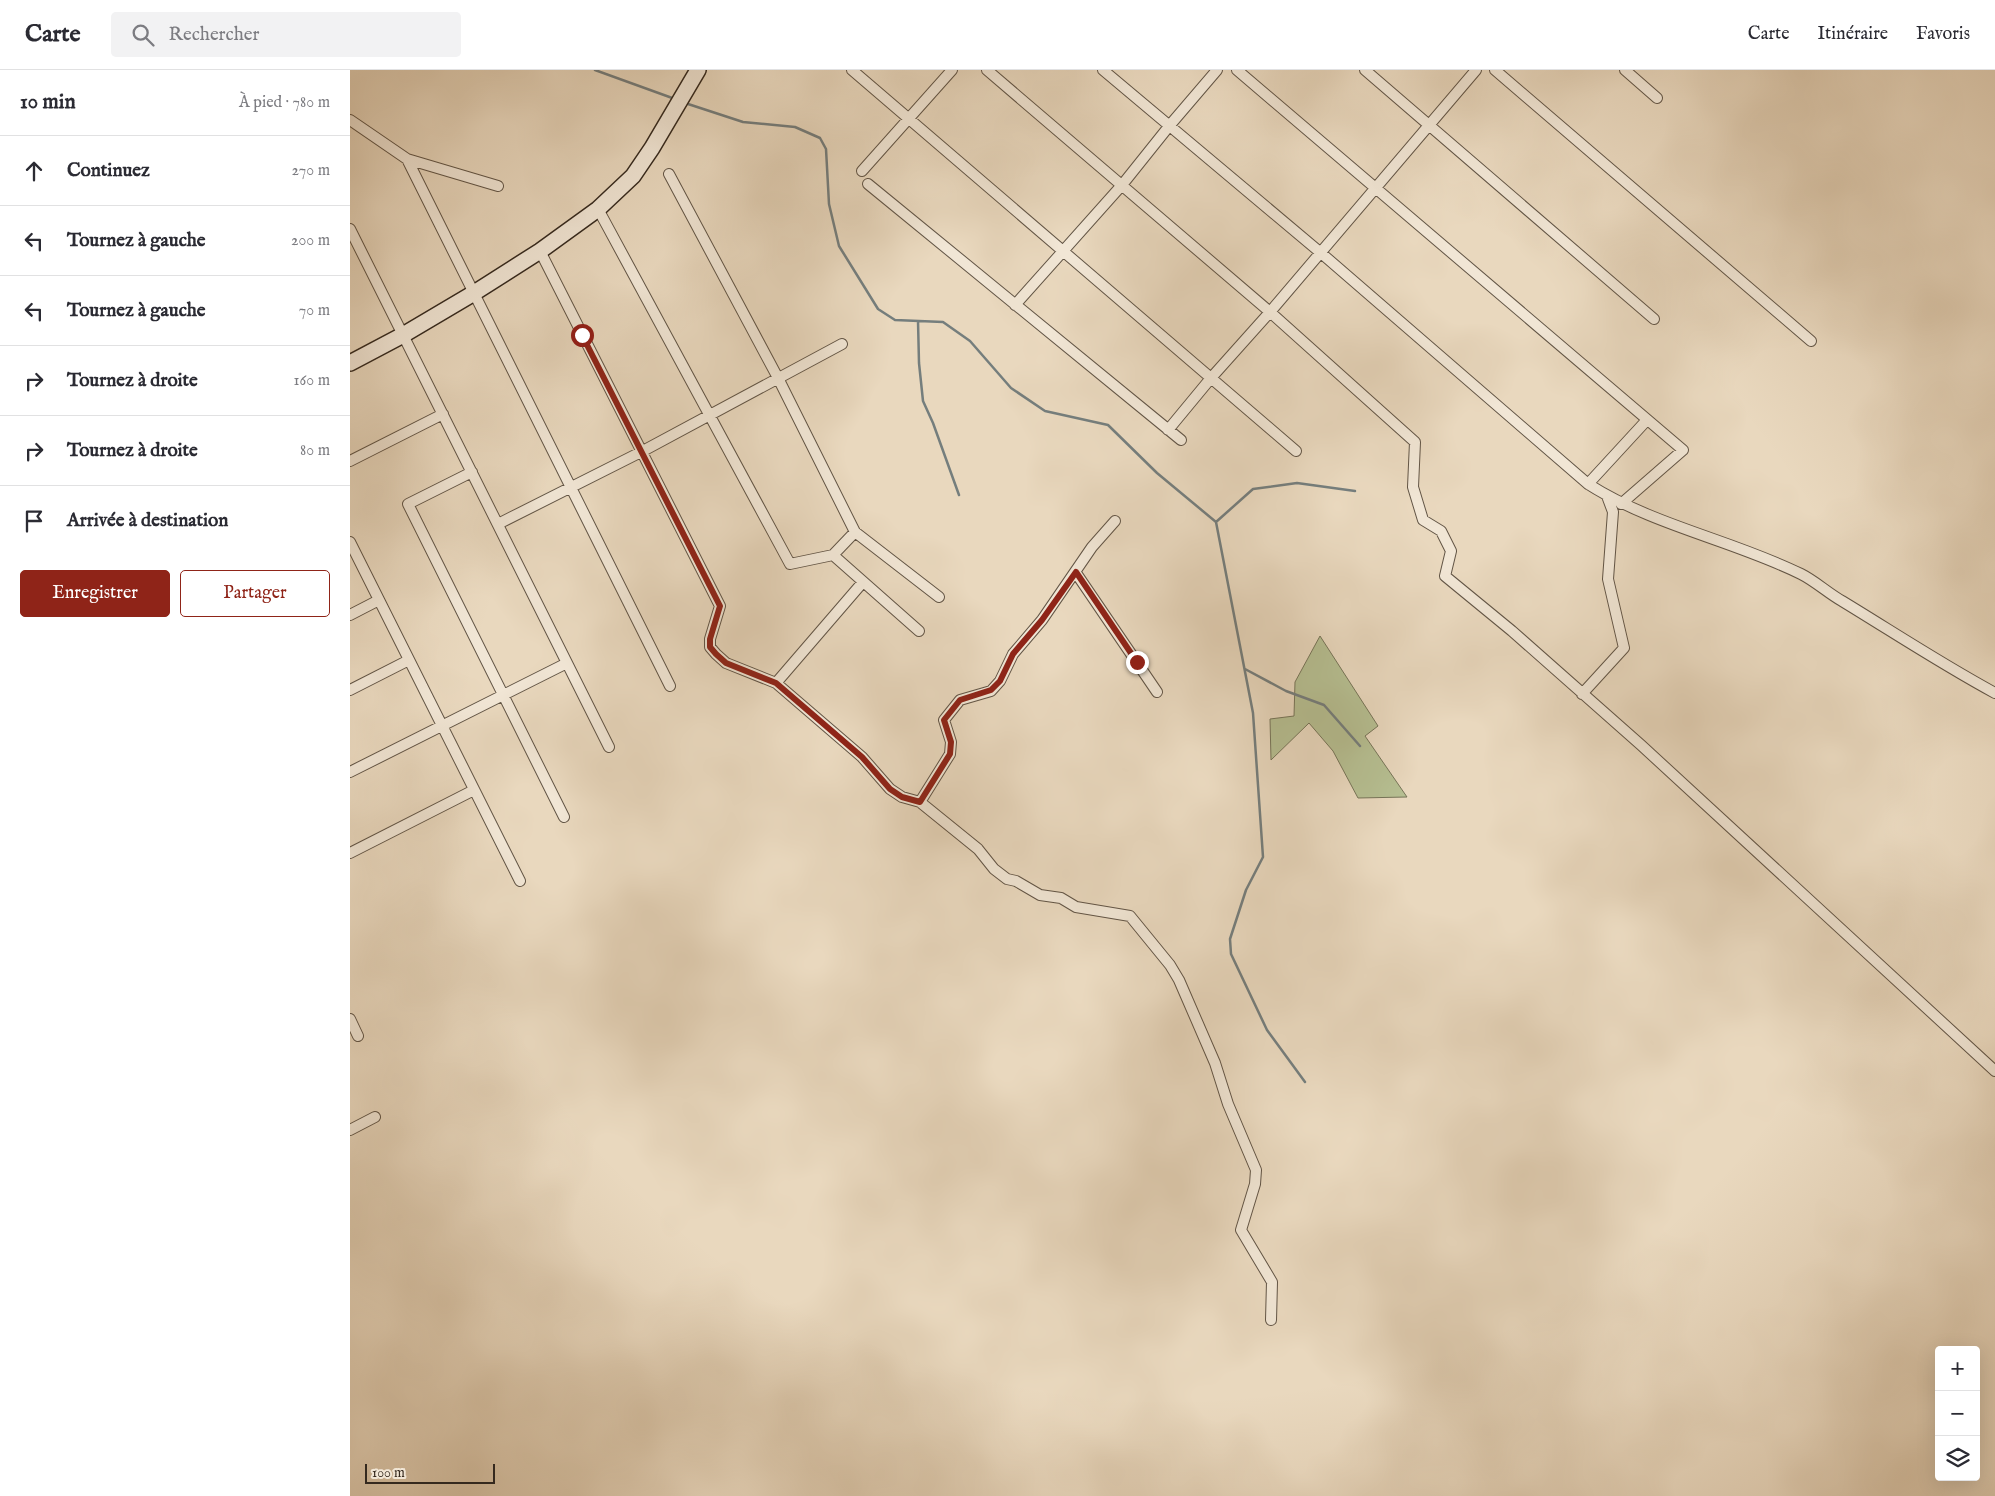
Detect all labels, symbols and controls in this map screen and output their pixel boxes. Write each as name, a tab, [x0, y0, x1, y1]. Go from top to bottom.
search box	[111, 12, 461, 57]
text: Carte	[25, 19, 81, 50]
icon: search	[129, 21, 157, 49]
text: Rechercher	[169, 23, 260, 47]
text: Carte	[1748, 23, 1790, 46]
text: Itinéraire	[1818, 23, 1888, 46]
text: Favoris	[1916, 23, 1970, 46]
text: 10 min	[20, 89, 76, 116]
text: À pied · 780 m	[239, 93, 330, 113]
icon: ahead	[20, 157, 48, 185]
text: Continuez	[67, 159, 150, 183]
text: 270 m	[291, 161, 330, 181]
icon: left	[20, 227, 48, 255]
text: Tournez à gauche	[67, 229, 206, 253]
text: 200 m	[291, 231, 330, 251]
icon: left	[20, 297, 48, 325]
text: Tournez à gauche	[67, 299, 206, 323]
text: 70 m	[299, 301, 330, 321]
route start	[571, 324, 594, 347]
icon: right	[20, 367, 48, 395]
text: Tournez à droite	[67, 369, 198, 393]
text: 160 m	[294, 371, 330, 391]
icon: right	[20, 437, 48, 465]
text: Tournez à droite	[67, 439, 198, 463]
text: 80 m	[300, 441, 330, 461]
icon: arrive	[20, 507, 48, 535]
text: Arrivée à destination	[67, 509, 228, 533]
button: Enregistrer	[20, 570, 170, 617]
button: Partager	[180, 570, 330, 617]
route end	[1126, 651, 1149, 674]
map controls	[1935, 1346, 1980, 1481]
button: +	[1935, 1346, 1980, 1391]
button: −	[1935, 1391, 1980, 1436]
button: layers	[1935, 1436, 1980, 1481]
scale bar	[365, 1461, 495, 1484]
text: 100 m	[372, 1464, 405, 1482]

